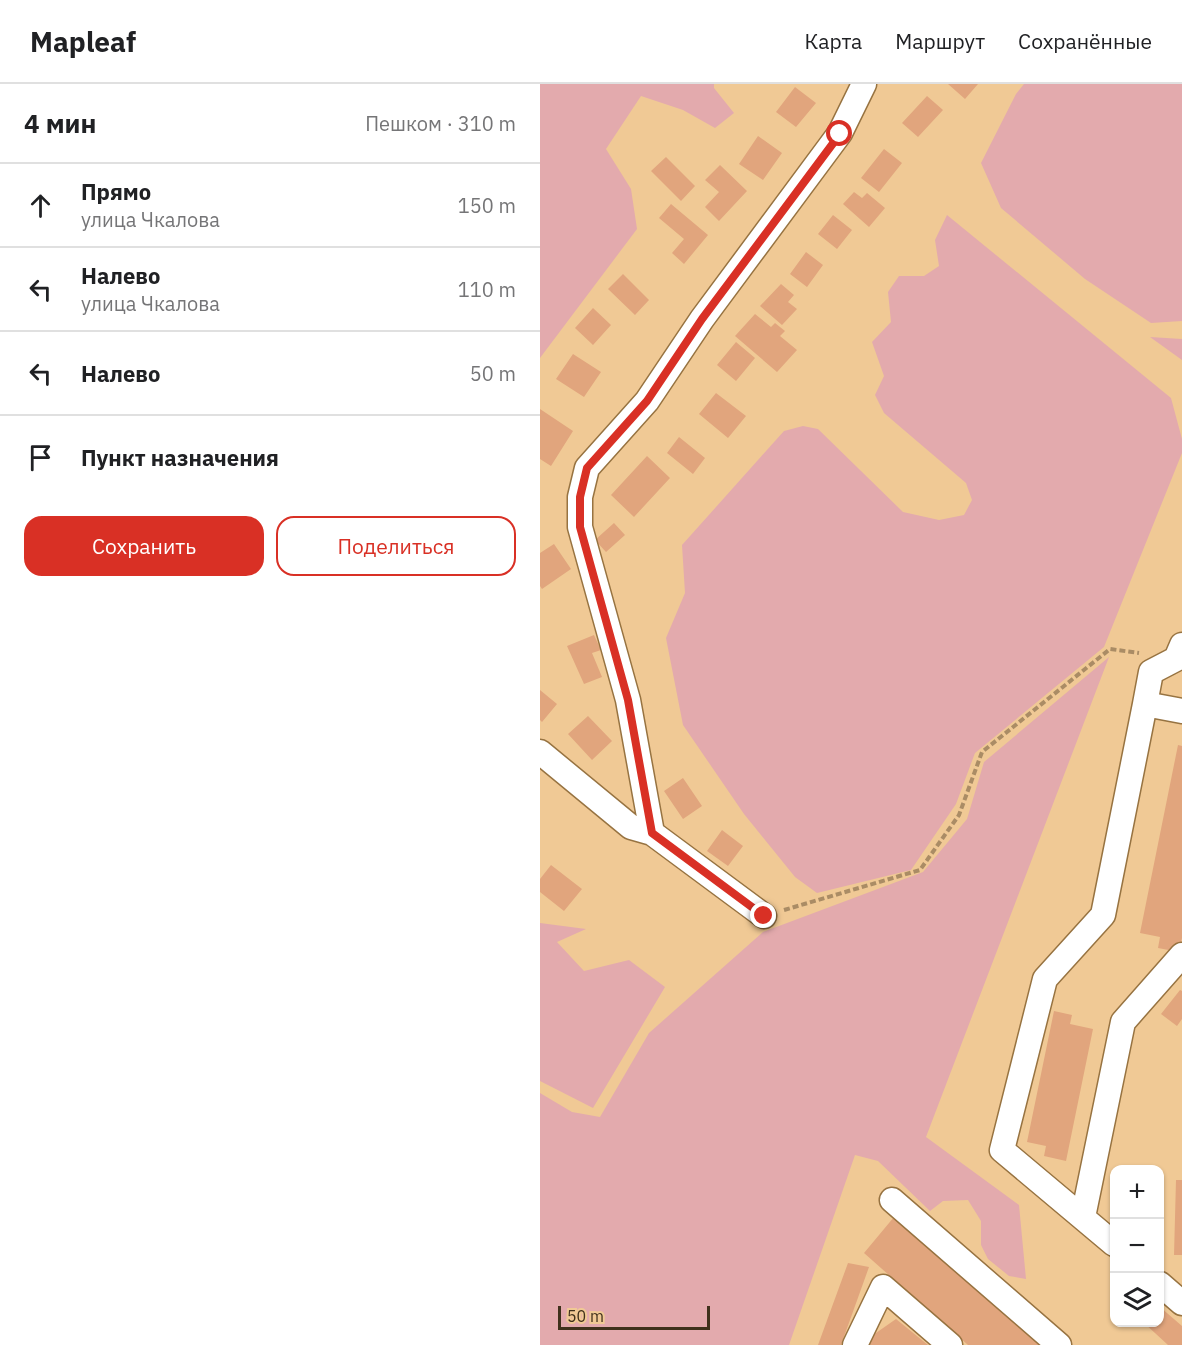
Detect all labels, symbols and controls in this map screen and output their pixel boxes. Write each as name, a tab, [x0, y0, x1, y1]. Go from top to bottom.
text: Mapleaf	[30, 23, 136, 60]
text: Карта	[804, 27, 862, 55]
text: Маршрут	[895, 27, 985, 55]
text: Сохранённые	[1018, 27, 1152, 55]
text: 4 мин	[24, 106, 96, 140]
text: Пешком · 310 m	[365, 110, 516, 137]
route start	[826, 120, 852, 146]
text: Прямо	[81, 177, 151, 206]
icon: ahead	[24, 189, 57, 222]
text: 150 m	[458, 192, 516, 219]
text: улица Чкалова	[81, 206, 220, 233]
text: Налево	[81, 261, 160, 290]
icon: left	[24, 273, 57, 306]
text: 110 m	[458, 276, 516, 303]
text: улица Чкалова	[81, 290, 220, 317]
icon: left	[24, 357, 57, 390]
text: Налево	[81, 359, 160, 388]
text: 50 m	[470, 360, 516, 387]
icon: arrive	[24, 441, 57, 474]
text: Пункт назначения	[81, 443, 279, 472]
button: Сохранить	[24, 516, 264, 576]
button: Поделиться	[276, 516, 516, 576]
route end	[750, 902, 776, 928]
map controls	[1110, 1165, 1164, 1327]
button: +	[1110, 1165, 1164, 1219]
button: −	[1110, 1219, 1164, 1273]
button: layers	[1110, 1273, 1164, 1327]
scale bar	[558, 1303, 710, 1330]
text: 50 m	[567, 1306, 604, 1326]

